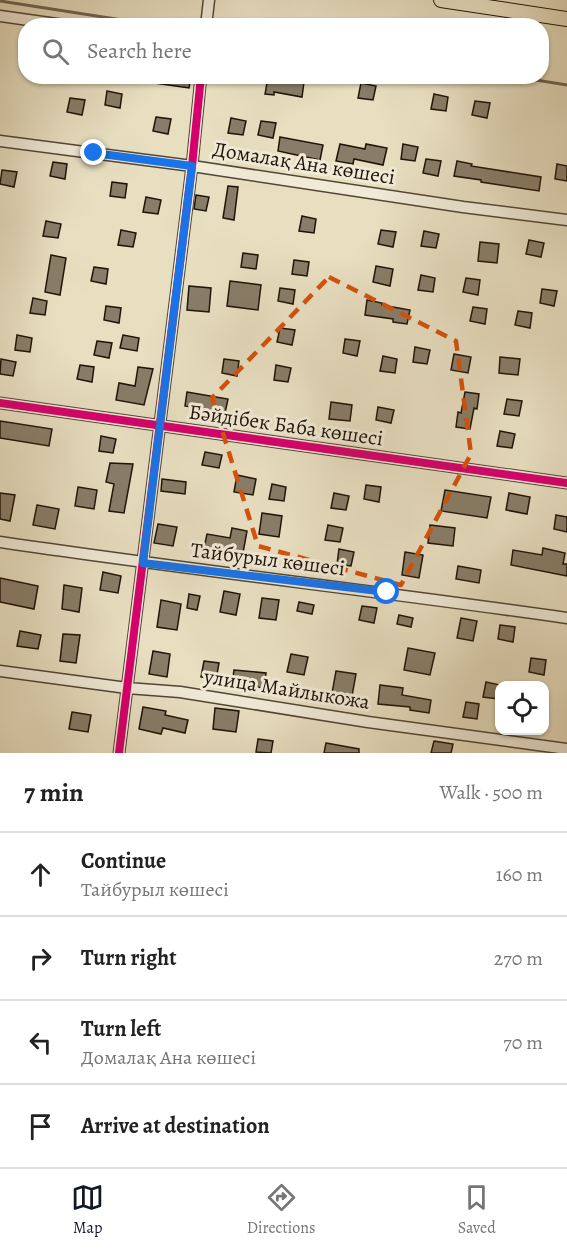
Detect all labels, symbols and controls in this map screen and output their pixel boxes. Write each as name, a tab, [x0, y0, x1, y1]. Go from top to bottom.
search box	[18, 18, 549, 84]
icon: search	[39, 35, 72, 68]
text: Search here	[87, 36, 192, 66]
street label: Домалақ Ана көшесі	[211, 135, 397, 191]
route end	[80, 139, 106, 165]
street label: Бәйдібек Баба көшесі	[187, 397, 385, 453]
street label: Тайбурыл көшесі	[189, 536, 347, 582]
route start	[373, 578, 399, 604]
street label: улица Майлыкожа	[201, 662, 372, 716]
map controls	[495, 681, 549, 735]
button: locate	[495, 681, 549, 735]
text: 7 min	[24, 775, 84, 810]
text: Walk · 500 m	[439, 779, 543, 806]
text: Continue	[81, 846, 166, 876]
icon: ahead	[24, 858, 57, 891]
text: 160 m	[496, 861, 543, 888]
text: Тайбурыл көшесі	[81, 876, 229, 903]
icon: right	[24, 942, 57, 975]
text: Turn right	[81, 943, 177, 973]
text: 270 m	[494, 945, 543, 972]
text: Turn left	[81, 1014, 161, 1044]
icon: left	[24, 1026, 57, 1059]
text: 70 m	[503, 1029, 543, 1056]
text: Домалақ Ана көшесі	[81, 1044, 256, 1071]
icon: arrive	[24, 1110, 57, 1143]
text: Arrive at destination	[81, 1111, 270, 1141]
tab: Map	[71, 1181, 104, 1239]
tab: Directions	[247, 1181, 315, 1239]
tab: Saved	[458, 1181, 496, 1239]

